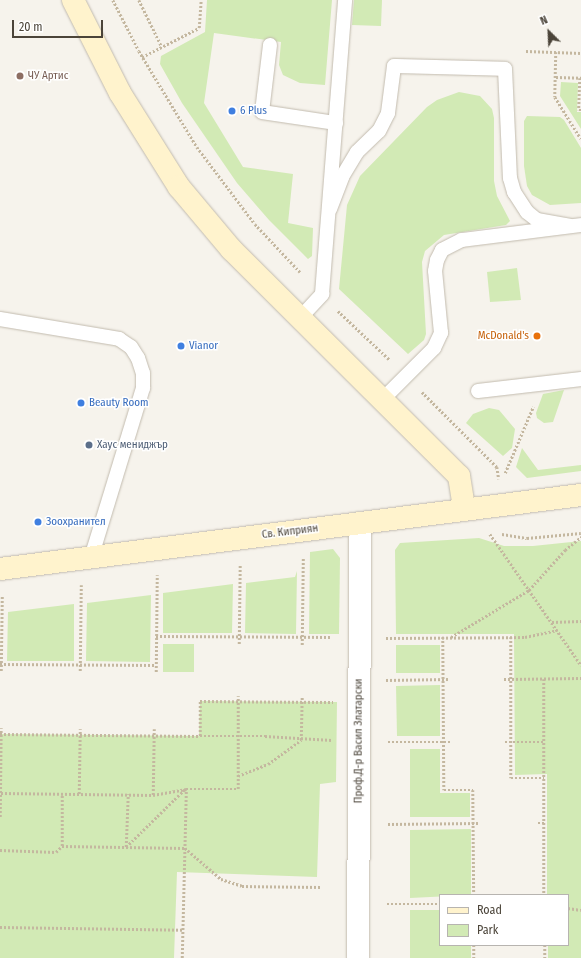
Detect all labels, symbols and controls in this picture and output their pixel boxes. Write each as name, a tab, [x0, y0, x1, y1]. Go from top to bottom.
scale bar	[14, 12, 105, 38]
north arrow	[529, 12, 569, 52]
text: N	[538, 13, 550, 28]
text: 20 m	[19, 20, 43, 34]
place label: ЧУ Артис	[28, 69, 68, 83]
marker: ЧУ Артис	[15, 71, 25, 81]
place label: 6 Plus	[240, 104, 267, 118]
marker: 6 Plus	[227, 106, 237, 116]
place label: McDonald's	[478, 329, 529, 343]
marker: McDonald's	[532, 331, 542, 341]
place label: Vianor	[189, 339, 218, 353]
marker: Vianor	[176, 341, 186, 351]
place label: Beauty Room	[89, 396, 148, 410]
marker: Beauty Room	[76, 398, 86, 408]
place label: Хаус мениджър	[97, 438, 168, 452]
marker: Хаус мениджър	[84, 440, 94, 450]
place label: Зоохранител	[46, 515, 106, 529]
marker: Зоохранител	[33, 517, 43, 527]
street label: Св. Киприян	[261, 522, 319, 542]
street label: Проф.Д-р Васил Златарски	[352, 679, 366, 803]
legend	[439, 894, 569, 946]
text: Road	[477, 903, 502, 917]
text: Park	[477, 923, 498, 937]

